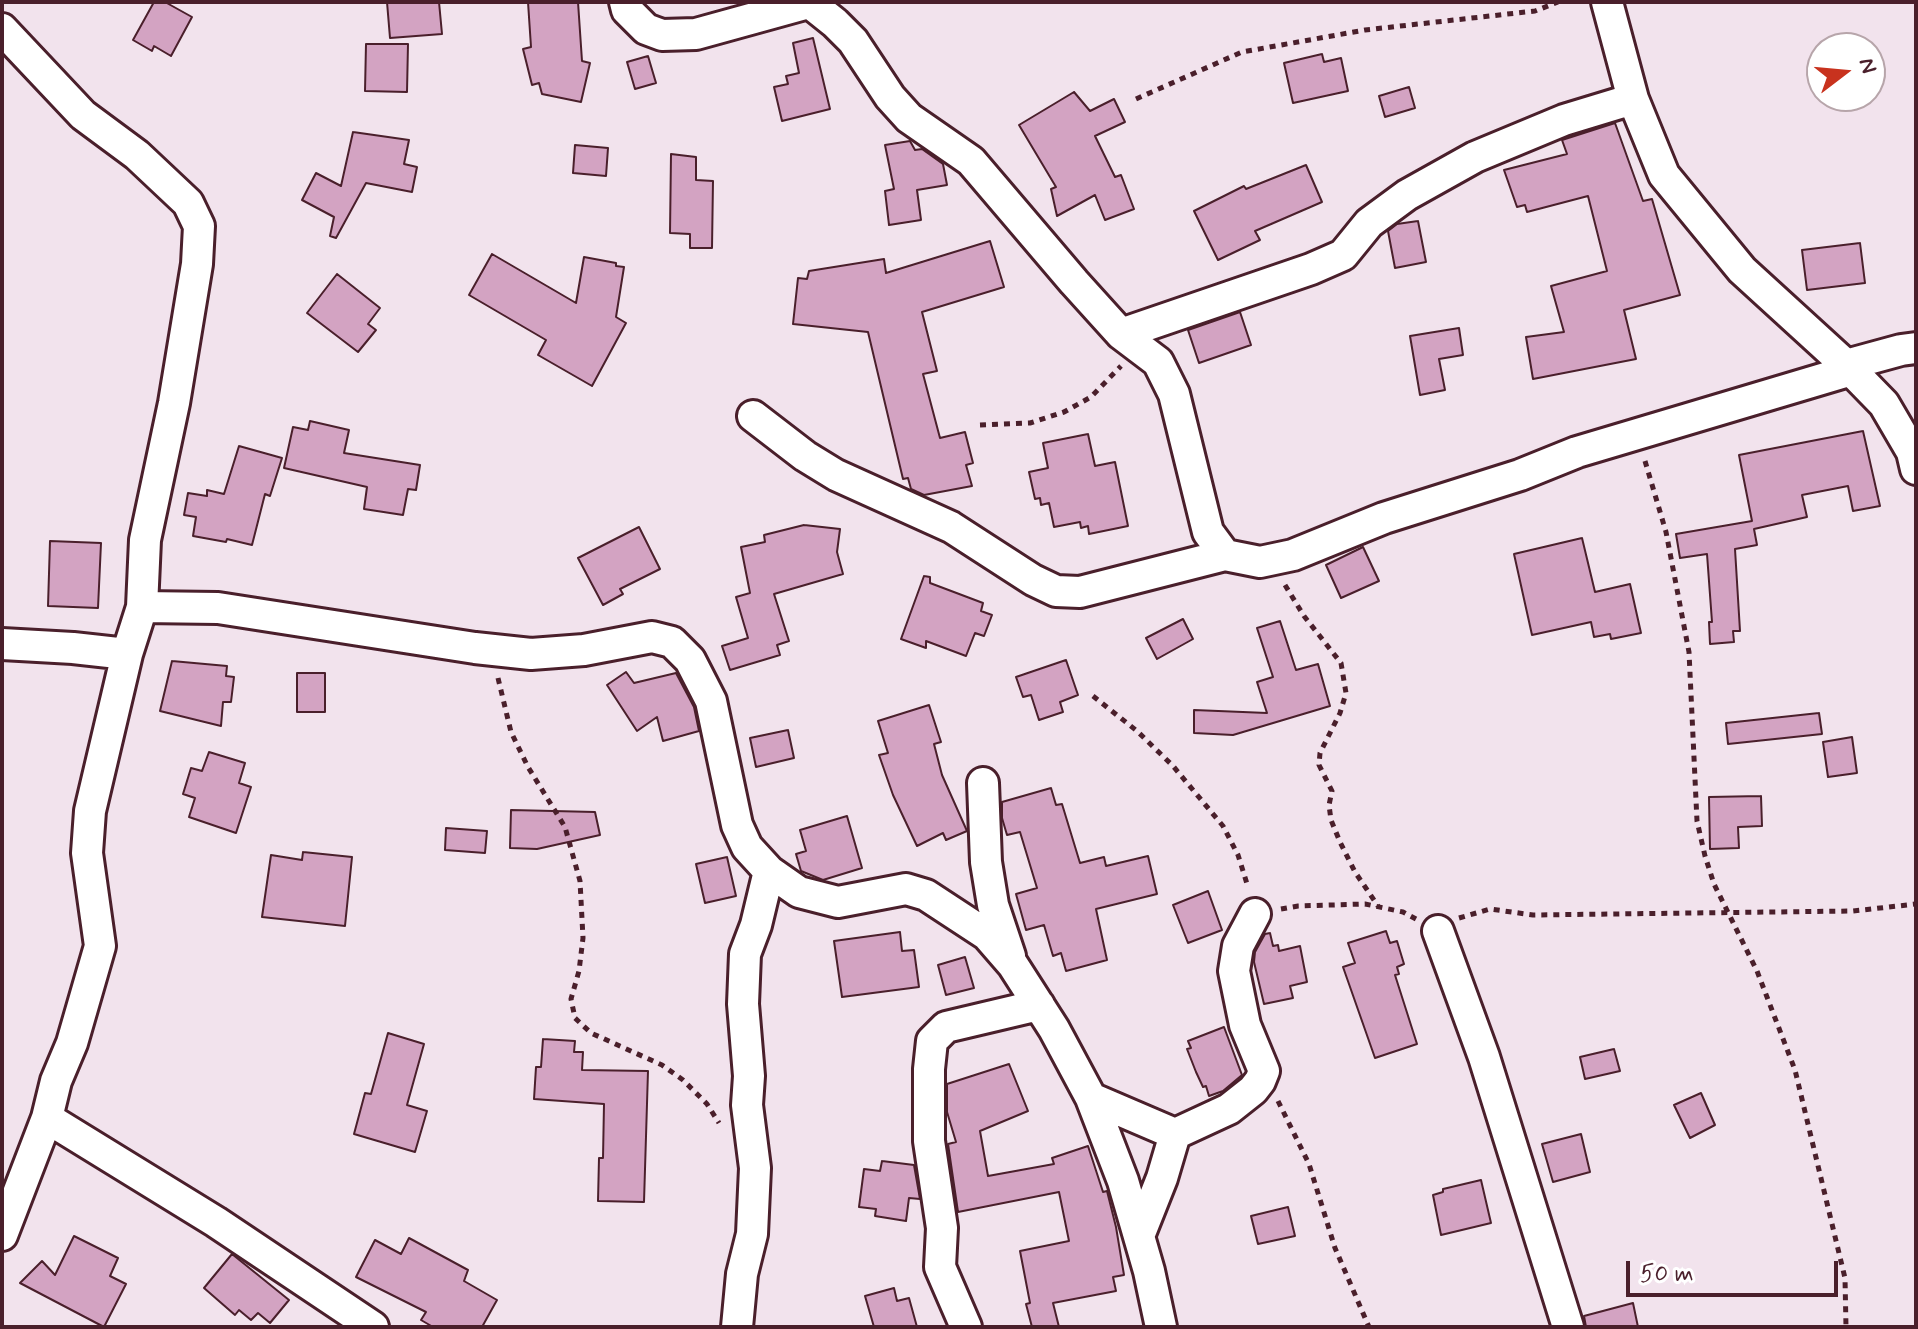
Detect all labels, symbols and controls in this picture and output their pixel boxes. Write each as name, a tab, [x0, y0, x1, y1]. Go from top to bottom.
north arrow	[1806, 32, 1886, 112]
text: N	[1852, 55, 1883, 77]
scale bar	[1630, 1245, 1842, 1295]
text: 50 m	[1640, 1259, 1694, 1290]

